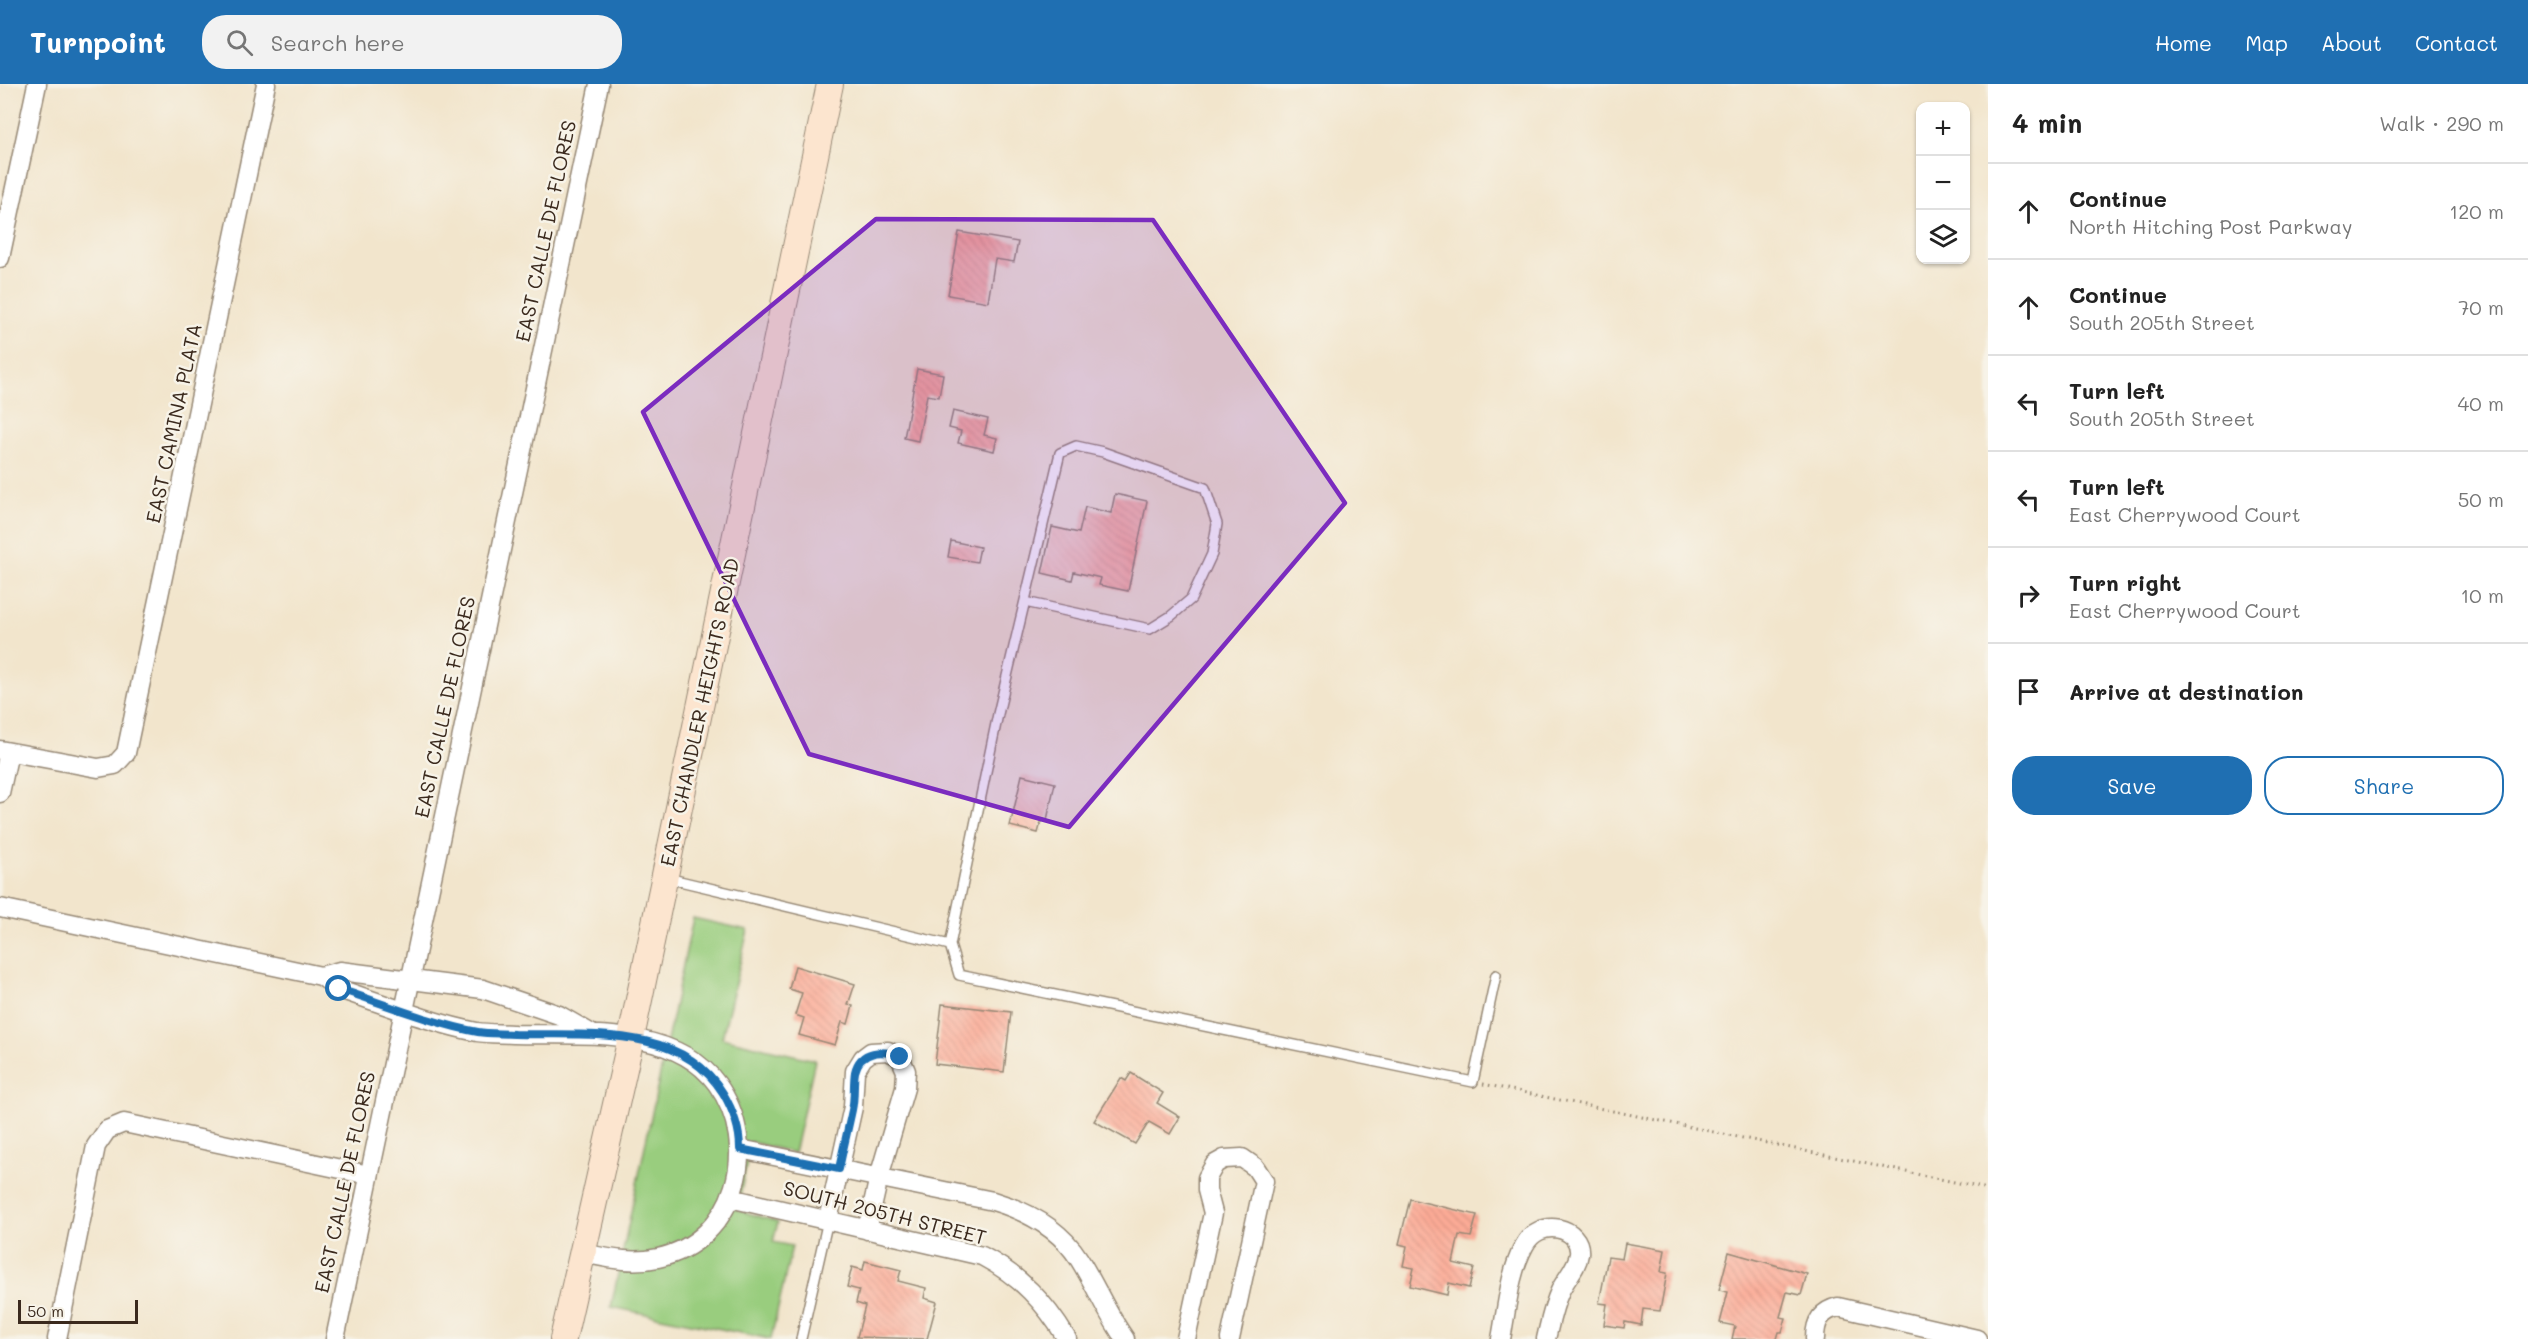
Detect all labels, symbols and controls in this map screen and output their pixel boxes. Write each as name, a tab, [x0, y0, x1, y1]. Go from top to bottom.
search box	[202, 15, 622, 69]
text: Turnpoint	[30, 24, 166, 60]
icon: search	[223, 26, 256, 59]
text: Search here	[271, 28, 405, 57]
text: Home	[2155, 29, 2212, 56]
text: Map	[2245, 29, 2288, 56]
text: About	[2321, 29, 2382, 56]
text: Contact	[2415, 29, 2498, 56]
map controls	[1916, 102, 1970, 264]
button: +	[1916, 102, 1970, 156]
text: 4 min	[2012, 106, 2082, 140]
text: Walk · 290 m	[2379, 110, 2504, 136]
street label: EAST CALLE DE FLORES	[509, 118, 581, 344]
button: −	[1916, 156, 1970, 210]
text: Continue	[2069, 184, 2167, 213]
icon: ahead	[2012, 195, 2045, 228]
text: 120 m	[2449, 198, 2504, 224]
button: layers	[1916, 210, 1970, 264]
text: North Hitching Post Parkway	[2069, 213, 2352, 239]
text: Continue	[2069, 280, 2167, 309]
icon: ahead	[2012, 291, 2045, 324]
text: 70 m	[2458, 294, 2504, 320]
text: South 205th Street	[2069, 309, 2255, 335]
street label: EAST CAMINA PLATA	[139, 321, 207, 525]
text: Turn left	[2069, 376, 2165, 405]
icon: left	[2012, 387, 2045, 420]
text: 40 m	[2458, 390, 2504, 416]
text: South 205th Street	[2069, 405, 2255, 431]
text: Turn left	[2069, 472, 2165, 501]
icon: left	[2012, 483, 2045, 516]
text: 50 m	[2458, 486, 2504, 512]
text: East Cherrywood Court	[2069, 501, 2301, 527]
street label: EAST CHANDLER HEIGHTS ROAD	[654, 555, 744, 869]
text: Turn right	[2069, 568, 2181, 597]
icon: right	[2012, 579, 2045, 612]
text: 10 m	[2460, 582, 2504, 608]
street label: EAST CALLE DE FLORES	[408, 594, 480, 820]
text: East Cherrywood Court	[2069, 597, 2301, 623]
icon: arrive	[2012, 675, 2045, 708]
text: Arrive at destination	[2069, 677, 2304, 706]
button: Save	[2012, 756, 2252, 815]
button: Share	[2264, 756, 2504, 815]
route start	[325, 975, 351, 1001]
route end	[886, 1043, 912, 1069]
street label: EAST CALLE DE FLORES	[308, 1069, 380, 1295]
street label: SOUTH 205TH STREET	[781, 1174, 989, 1250]
scale bar	[18, 1297, 138, 1324]
text: 50 m	[27, 1300, 64, 1321]

